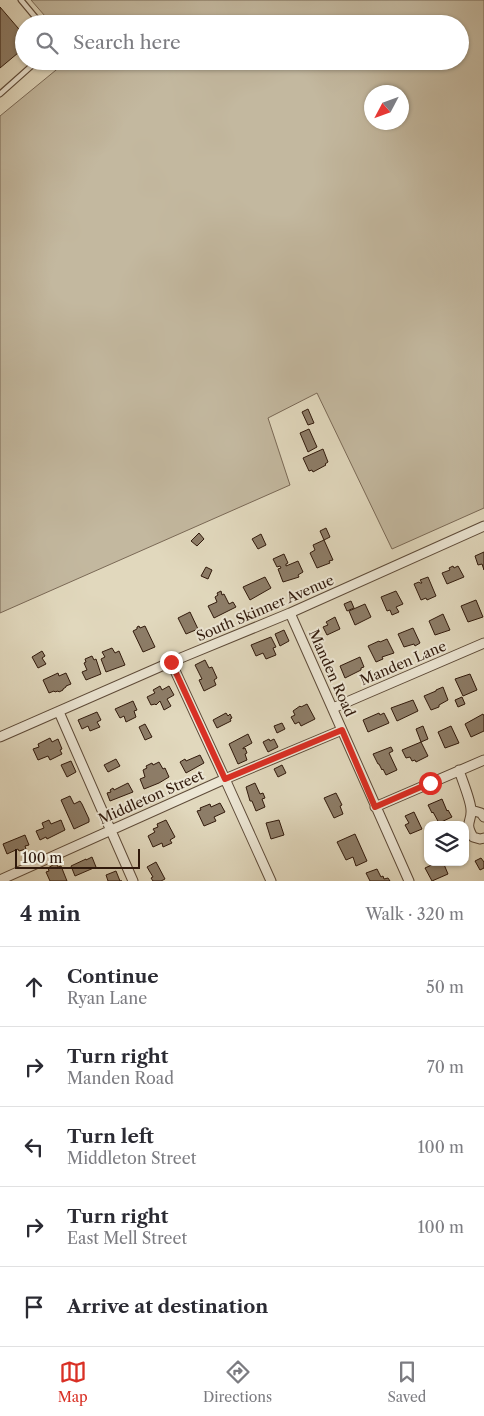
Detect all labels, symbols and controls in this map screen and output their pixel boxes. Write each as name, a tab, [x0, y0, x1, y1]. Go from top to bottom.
search box	[15, 15, 469, 70]
icon: search	[33, 29, 61, 57]
text: Search here	[73, 31, 181, 54]
north arrow	[364, 85, 409, 130]
street label: South Skinner Avenue	[194, 571, 337, 645]
street label: Manden Road	[305, 627, 359, 720]
street label: Manden Lane	[357, 637, 449, 689]
route end	[160, 651, 183, 674]
street label: Middleton Street	[96, 766, 206, 828]
route start	[419, 772, 442, 795]
map controls	[424, 821, 469, 866]
button: layers	[424, 821, 469, 866]
scale bar	[15, 846, 140, 869]
text: 100 m	[22, 849, 62, 867]
text: 4 min	[20, 901, 81, 926]
text: Walk · 320 m	[365, 904, 464, 924]
text: Continue	[67, 965, 159, 988]
icon: ahead	[20, 973, 48, 1001]
text: 50 m	[426, 977, 464, 997]
text: Ryan Lane	[67, 988, 147, 1008]
text: Turn right	[67, 1045, 168, 1068]
icon: right	[20, 1053, 48, 1081]
text: 70 m	[427, 1057, 464, 1077]
text: Manden Road	[67, 1068, 174, 1088]
text: Turn left	[67, 1125, 154, 1148]
icon: left	[20, 1133, 48, 1161]
text: 100 m	[418, 1137, 464, 1157]
text: Middleton Street	[67, 1148, 196, 1168]
text: Turn right	[67, 1205, 168, 1228]
icon: right	[20, 1213, 48, 1241]
text: 100 m	[418, 1217, 464, 1237]
text: East Mell Street	[67, 1228, 187, 1248]
icon: arrive	[20, 1293, 48, 1321]
text: Arrive at destination	[67, 1295, 268, 1318]
tab: Map	[58, 1358, 88, 1406]
tab: Directions	[203, 1358, 272, 1406]
tab: Saved	[387, 1358, 426, 1406]

